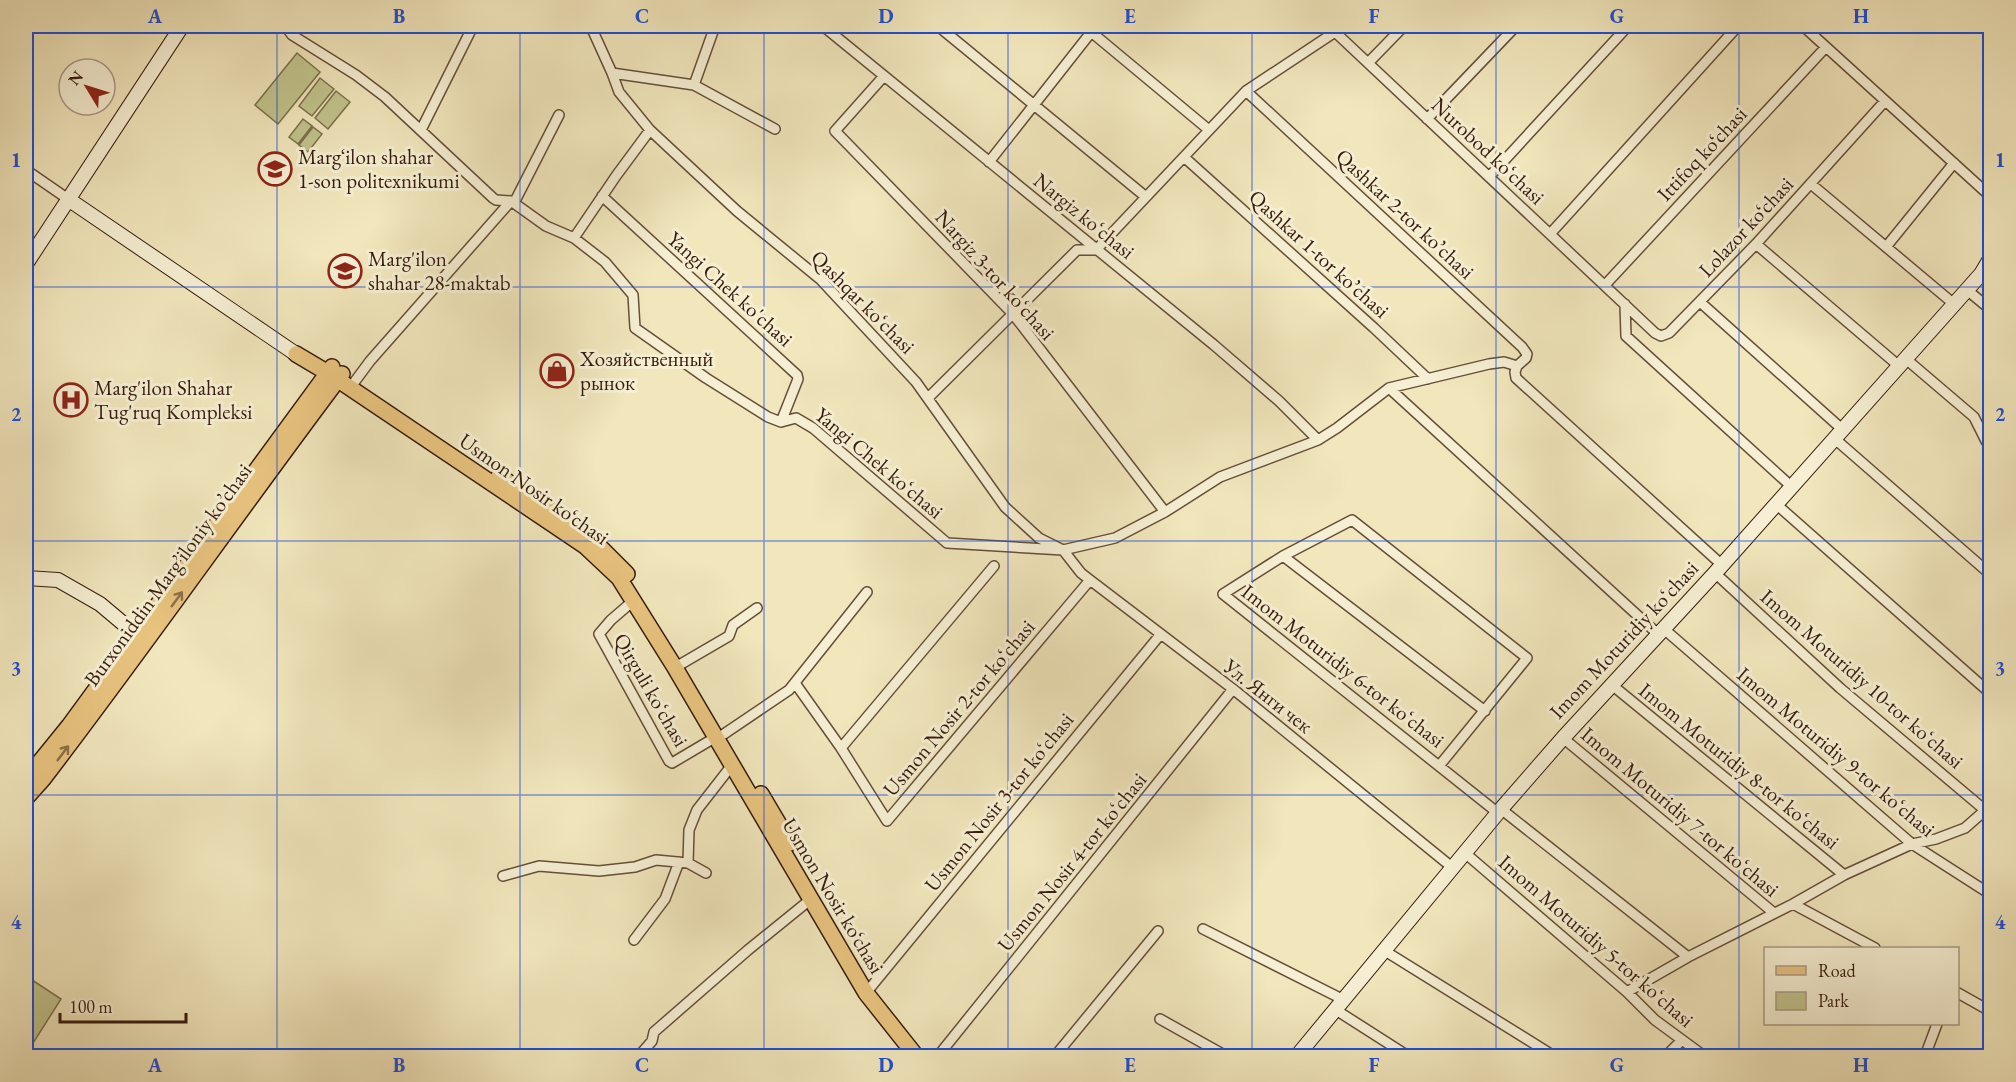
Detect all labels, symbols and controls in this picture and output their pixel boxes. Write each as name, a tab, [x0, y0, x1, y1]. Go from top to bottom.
text: A	[147, 3, 163, 29]
text: B	[393, 3, 405, 29]
text: C	[635, 3, 649, 29]
text: D	[878, 3, 894, 29]
text: E	[1124, 3, 1136, 29]
text: F	[1369, 3, 1380, 29]
text: G	[1610, 3, 1624, 29]
text: H	[1853, 3, 1869, 29]
north arrow	[57, 57, 117, 117]
text: N	[63, 66, 88, 90]
street label: Nurobod koʻchasi	[1426, 91, 1551, 210]
street label: Ittifoq ko‘chasi	[1651, 101, 1752, 207]
place label: Margʻilon shahar 1-son politexnikumi	[298, 143, 460, 194]
street label: Qashkar 2-tor koʼchasi	[1330, 143, 1480, 285]
text: 1	[11, 147, 21, 173]
text: 1	[1995, 147, 2005, 173]
school or university icon: Margʻilon shahar 1-son politexnikumi	[257, 151, 293, 187]
street label: Nargiz koʻchasi	[1028, 167, 1140, 265]
street label: Lolazor ko‘chasi	[1692, 171, 1799, 283]
street label: Qashkar 1-tor koʼchasi	[1243, 184, 1395, 324]
street label: Nargiz 3-tor koʻchasi	[930, 204, 1061, 346]
street label: Yangi Chek ko'chasi	[662, 225, 799, 352]
street label: Qashqar koʻchasi	[805, 244, 921, 360]
place label: Marg'ilon shahar 28-maktab	[368, 245, 511, 296]
school or university icon: Marg'ilon shahar 28-maktab	[327, 253, 363, 289]
place label: Хозяйственный рынок	[579, 345, 713, 396]
shop icon: Хозяйственный рынок	[539, 353, 575, 389]
place label: Marg'ilon Shahar Tug'ruq Kompleksi	[94, 374, 252, 425]
hospital icon: Marg'ilon Shahar Tug'ruq Kompleksi	[53, 382, 89, 418]
text: 2	[11, 401, 22, 427]
street label: Yangi Chek koʻchasi	[809, 401, 949, 524]
text: 2	[1995, 401, 2006, 427]
street label: Usmon Nosir ko‘chasi	[454, 427, 615, 550]
street label: Burxoniddin Marg’iloniy ko’chasi	[78, 458, 257, 691]
street label: Imom Moturidiy koʻchasi	[1543, 555, 1704, 724]
street label: Imom Moturidiy 6-tor koʻchasi	[1236, 578, 1450, 753]
street label: Imom Moturidiy 10-tor koʻchasi	[1755, 583, 1969, 774]
one-way arrow	[171, 591, 184, 607]
street label: Usmon Nosir 2-tor koʻchasi	[877, 614, 1041, 802]
street label: Qirguli koʻchasi	[607, 628, 695, 752]
street label: Ул. Янги чек	[1218, 652, 1318, 739]
text: 3	[11, 655, 21, 681]
text: 3	[1995, 655, 2005, 681]
street label: Imom Moturidiy 9-tor koʻchasi	[1732, 661, 1941, 842]
street label: Imom Moturidiy 8-tor koʻchasi	[1633, 676, 1845, 855]
street label: Usmon Nosir 3-tor koʻchasi	[918, 707, 1079, 897]
street label: Imom Moturidiy 7-tor koʻchasi	[1576, 721, 1785, 902]
one-way arrow	[57, 746, 69, 762]
street label: Usmon Nosir 4-tor koʻchasi	[991, 767, 1152, 957]
street label: Usmon Nosir ko‘chasi	[776, 813, 891, 979]
street label: Imom Moturidiy 5-tor koʻchasi	[1493, 848, 1700, 1033]
text: 4	[11, 909, 22, 935]
text: 4	[1995, 909, 2006, 935]
legend	[1764, 947, 1959, 1025]
text: Road	[1818, 959, 1857, 982]
scale bar	[60, 986, 186, 1024]
text: Park	[1818, 989, 1849, 1012]
text: 100 m	[69, 995, 113, 1018]
text: A	[147, 1052, 163, 1078]
text: B	[393, 1052, 405, 1078]
text: C	[635, 1052, 649, 1078]
text: D	[878, 1052, 894, 1078]
text: E	[1124, 1052, 1136, 1078]
text: F	[1369, 1052, 1380, 1078]
text: G	[1610, 1052, 1624, 1078]
text: H	[1853, 1052, 1869, 1078]

